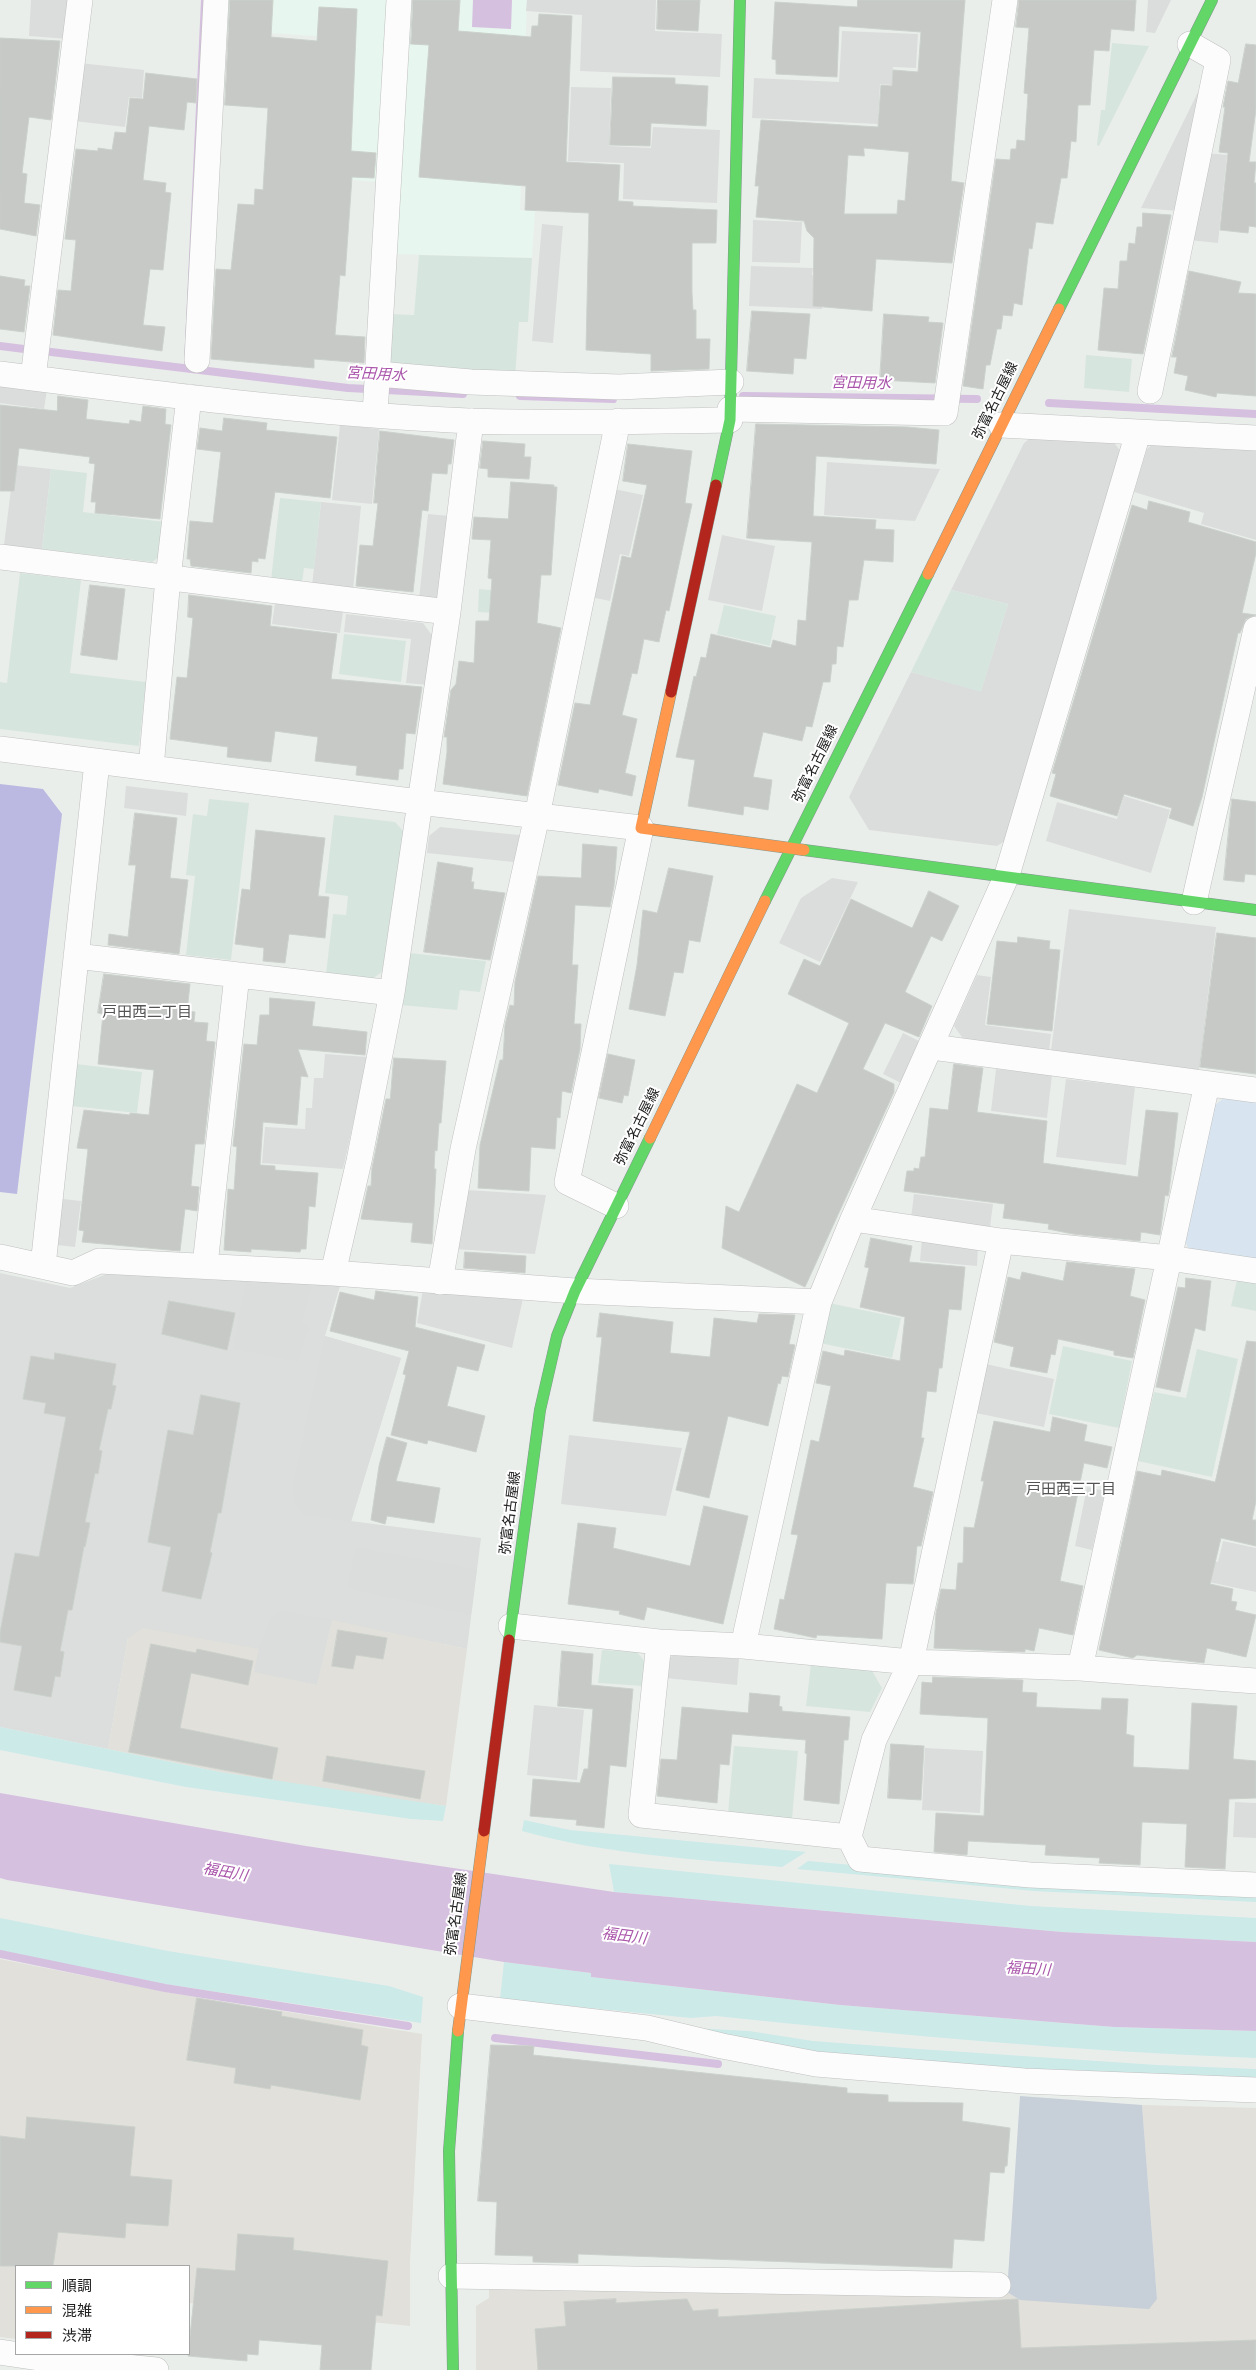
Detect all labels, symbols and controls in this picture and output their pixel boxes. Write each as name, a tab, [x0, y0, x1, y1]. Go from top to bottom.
street label: 弥富名古屋線	[970, 360, 1022, 442]
water label: 宮田用水	[346, 364, 406, 386]
water label: 宮田用水	[831, 374, 891, 394]
street label: 弥富名古屋線	[790, 723, 842, 805]
district label: 戸田西二丁目	[102, 1004, 192, 1022]
street label: 弥富名古屋線	[612, 1086, 664, 1168]
street label: 弥富名古屋線	[498, 1470, 524, 1556]
district label: 戸田西三丁目	[1026, 1481, 1116, 1499]
water label: 福田川	[201, 1860, 249, 1886]
street label: 弥富名古屋線	[443, 1871, 471, 1957]
water label: 福田川	[601, 1925, 647, 1949]
water label: 福田川	[1005, 1960, 1051, 1980]
legend	[15, 2265, 190, 2355]
text: 順調	[62, 2277, 92, 2295]
text: 混雑	[62, 2302, 92, 2320]
text: 渋滞	[62, 2327, 92, 2345]

